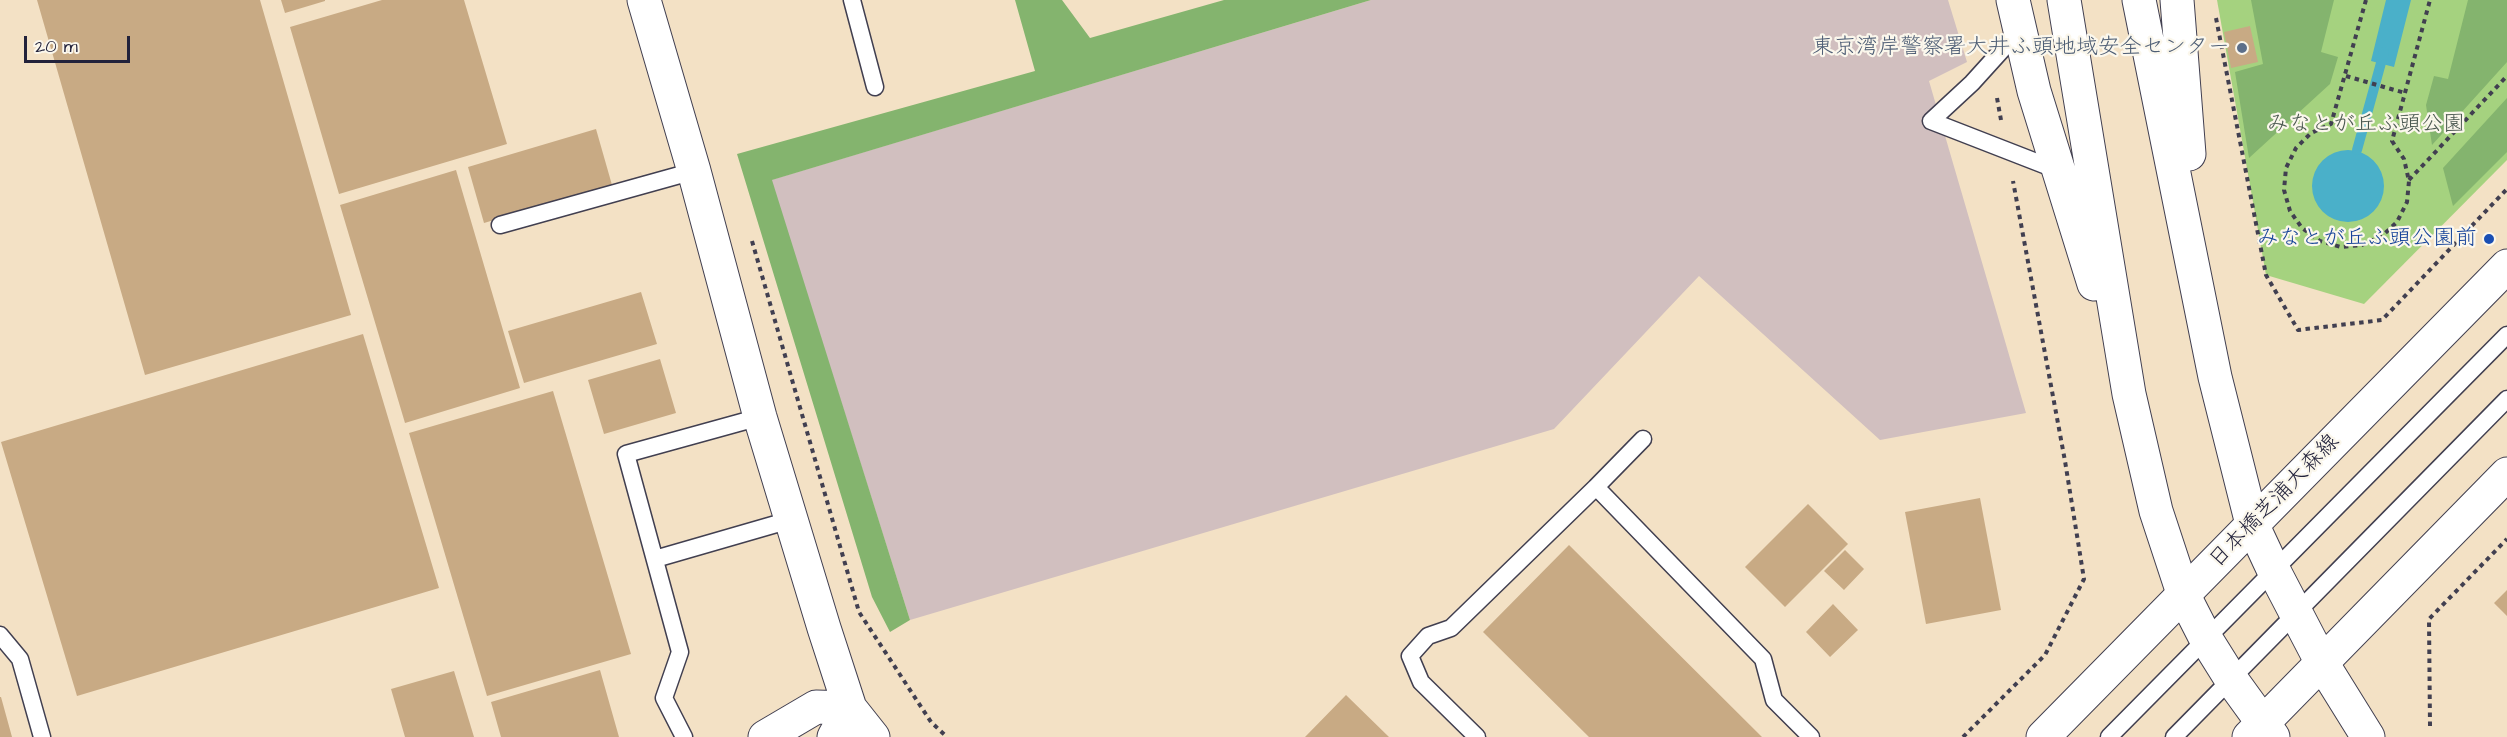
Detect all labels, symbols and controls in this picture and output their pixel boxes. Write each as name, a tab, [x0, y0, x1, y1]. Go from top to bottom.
scale bar	[27, 24, 134, 62]
text: 20 m	[35, 34, 78, 59]
place label: 東京湾岸警察署大井ふ頭地域安全センター	[1812, 35, 2230, 61]
marker: 東京湾岸警察署大井ふ頭地域安全センター	[2235, 41, 2249, 55]
park label: みなとが丘ふ頭公園	[2267, 112, 2465, 138]
place label: みなとが丘ふ頭公園前	[2257, 226, 2477, 252]
marker: みなとが丘ふ頭公園前	[2482, 232, 2496, 246]
street label: 日本橋芝浦大森線	[2204, 430, 2346, 574]

